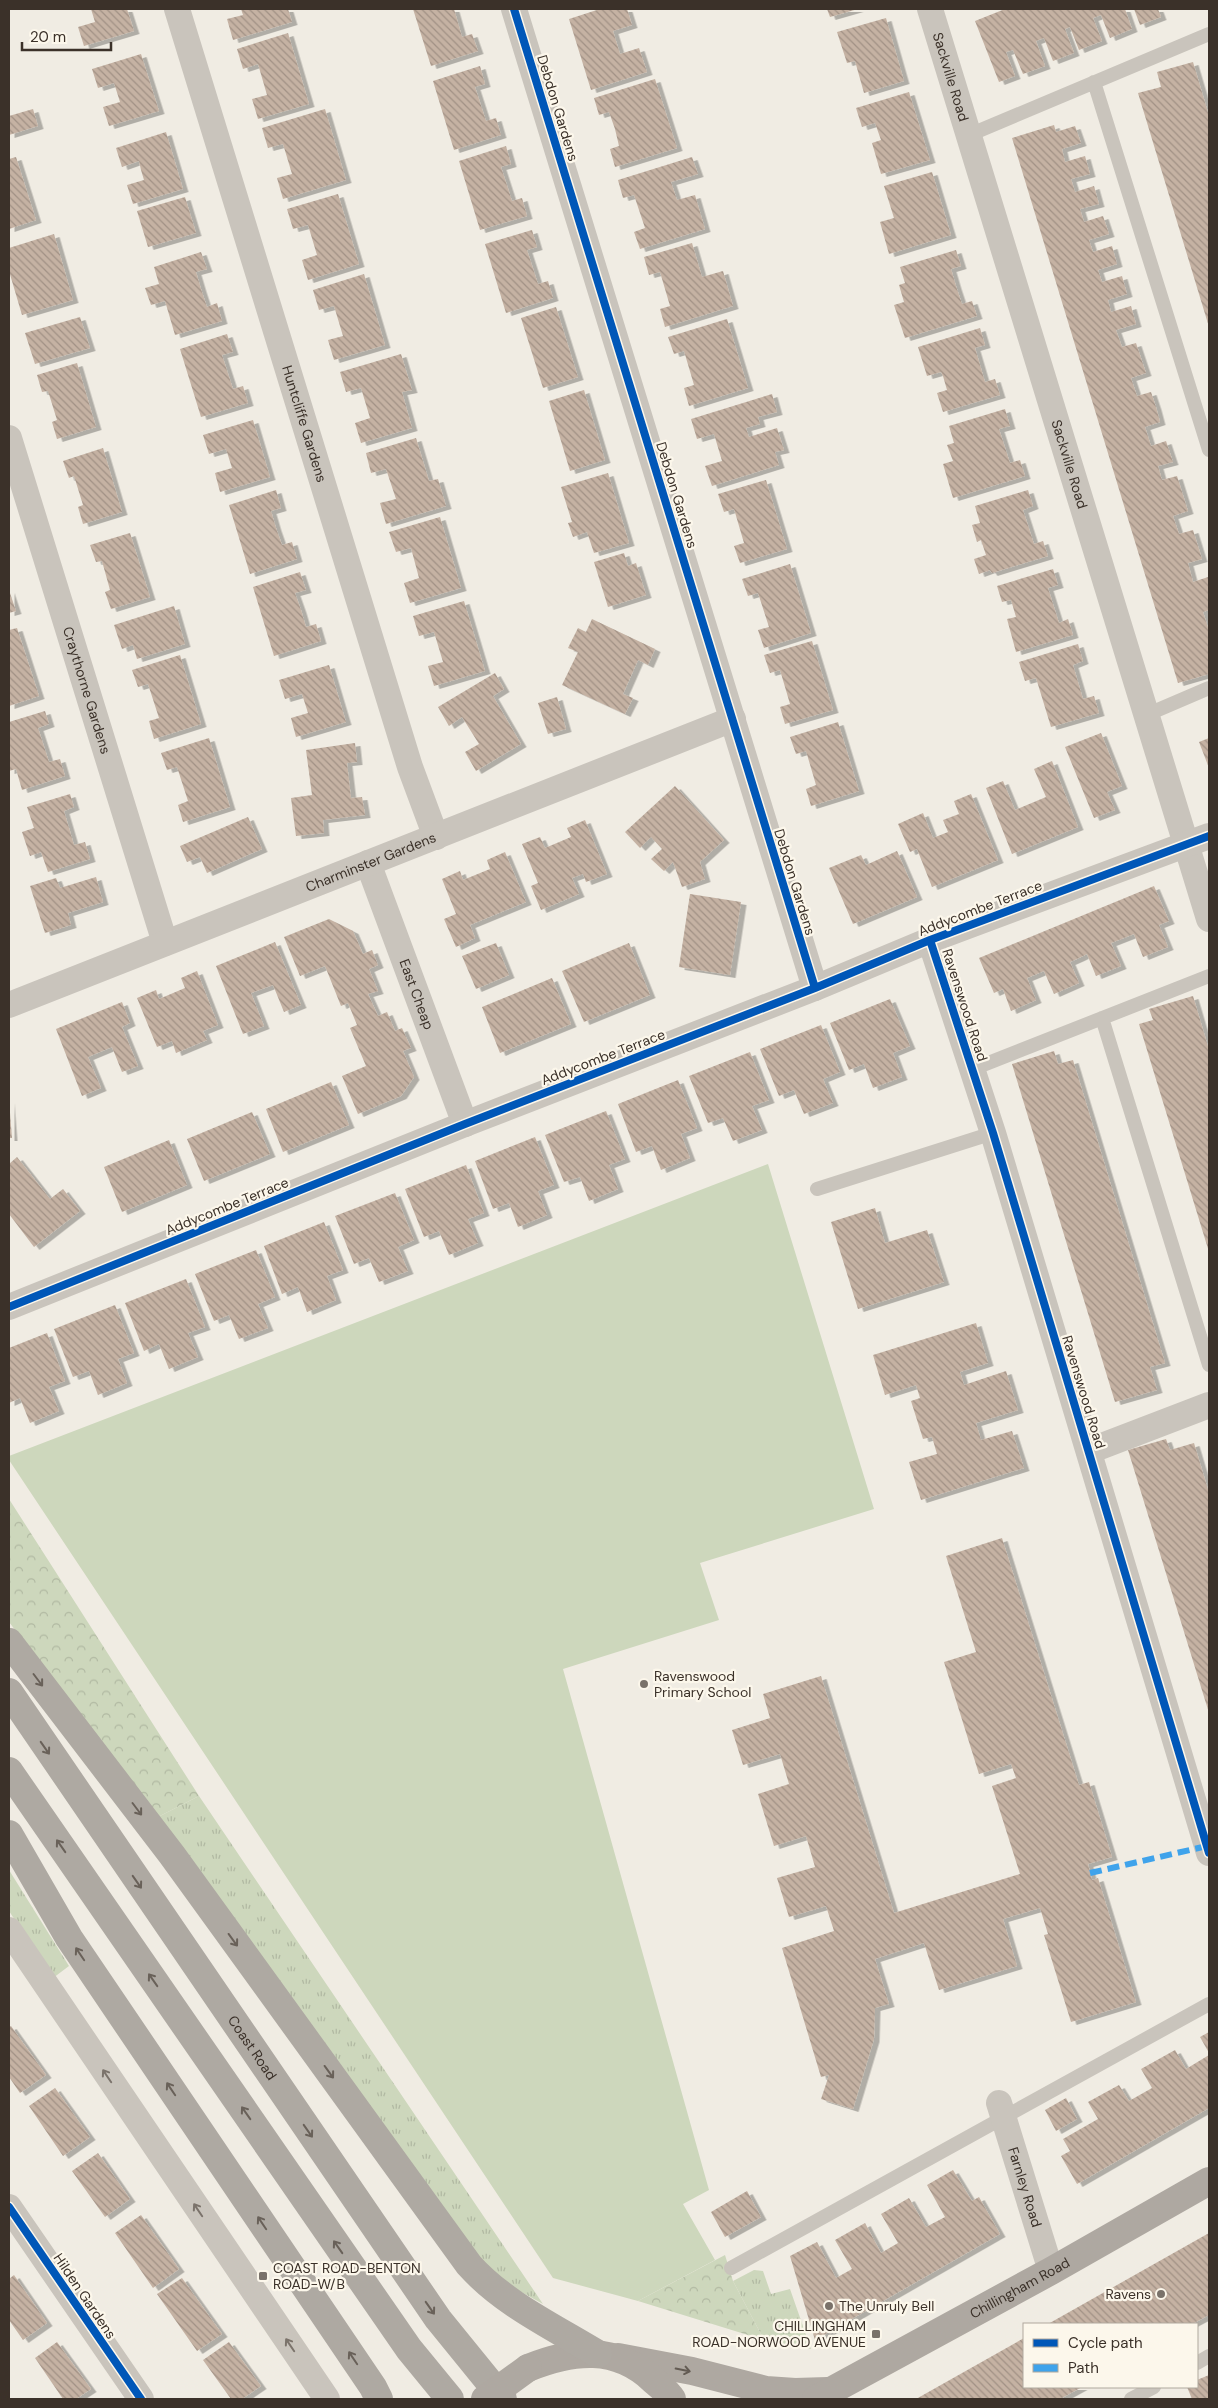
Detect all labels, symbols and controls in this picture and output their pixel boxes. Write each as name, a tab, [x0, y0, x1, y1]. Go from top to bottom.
scale bar	[22, 20, 111, 52]
text: 20 m	[30, 27, 66, 47]
street label: Sackville Road	[929, 30, 973, 124]
street label: Debdon Gardens	[533, 53, 583, 163]
street label: Huntcliffe Gardens	[278, 363, 331, 484]
street label: Sackville Road	[1047, 417, 1092, 511]
street label: Debdon Gardens	[652, 440, 702, 550]
street label: Craythorne Gardens	[59, 624, 115, 756]
street label: Debdon Gardens	[770, 827, 820, 937]
street label: Charminster Gardens	[303, 828, 439, 896]
street label: Addycombe Terrace	[915, 876, 1045, 940]
street label: Ravenswood Road	[938, 946, 992, 1064]
street label: East Cheap	[395, 956, 438, 1032]
street label: Addycombe Terrace	[538, 1025, 668, 1089]
street label: Addycombe Terrace	[163, 1173, 291, 1239]
street label: Ravenswood Road	[1058, 1333, 1110, 1451]
place label: Ravenswood Primary School	[654, 1667, 751, 1701]
one-way arrow	[33, 1673, 44, 1686]
marker: Ravenswood Primary School	[638, 1678, 650, 1690]
one-way arrow	[40, 1741, 50, 1755]
one-way arrow	[131, 1803, 142, 1816]
one-way arrow	[56, 1839, 66, 1853]
one-way arrow	[132, 1875, 142, 1889]
one-way arrow	[228, 1933, 239, 1946]
one-way arrow	[75, 1948, 85, 1962]
one-way arrow	[148, 1973, 158, 1987]
street label: Coast Road	[224, 2012, 281, 2084]
one-way arrow	[324, 2065, 334, 2079]
one-way arrow	[102, 2069, 112, 2083]
one-way arrow	[166, 2082, 176, 2096]
one-way arrow	[241, 2106, 251, 2120]
one-way arrow	[303, 2124, 313, 2138]
street label: Farnley Road	[1004, 2145, 1046, 2229]
one-way arrow	[193, 2204, 203, 2218]
one-way arrow	[257, 2217, 267, 2231]
one-way arrow	[333, 2240, 343, 2254]
street label: Hilden Gardens	[50, 2250, 120, 2342]
street label: Chillingham Road	[966, 2253, 1073, 2323]
place label: COAST ROAD-BENTON ROAD-W/B	[273, 2259, 421, 2293]
marker: COAST ROAD-BENTON ROAD-W/B	[257, 2270, 269, 2282]
place label: Ravens	[1105, 2285, 1151, 2303]
marker: Ravens	[1155, 2288, 1167, 2300]
place label: The Unruly Bell	[839, 2297, 934, 2315]
marker: The Unruly Bell	[823, 2300, 835, 2312]
one-way arrow	[425, 2301, 435, 2315]
place label: CHILLINGHAM ROAD-NORWOOD AVENUE	[692, 2317, 866, 2351]
legend	[1023, 2323, 1198, 2388]
marker: CHILLINGHAM ROAD-NORWOOD AVENUE	[870, 2328, 882, 2340]
text: Cycle path	[1068, 2333, 1143, 2353]
one-way arrow	[284, 2338, 295, 2352]
one-way arrow	[348, 2351, 358, 2365]
text: Path	[1068, 2358, 1099, 2378]
one-way arrow	[675, 2365, 691, 2375]

